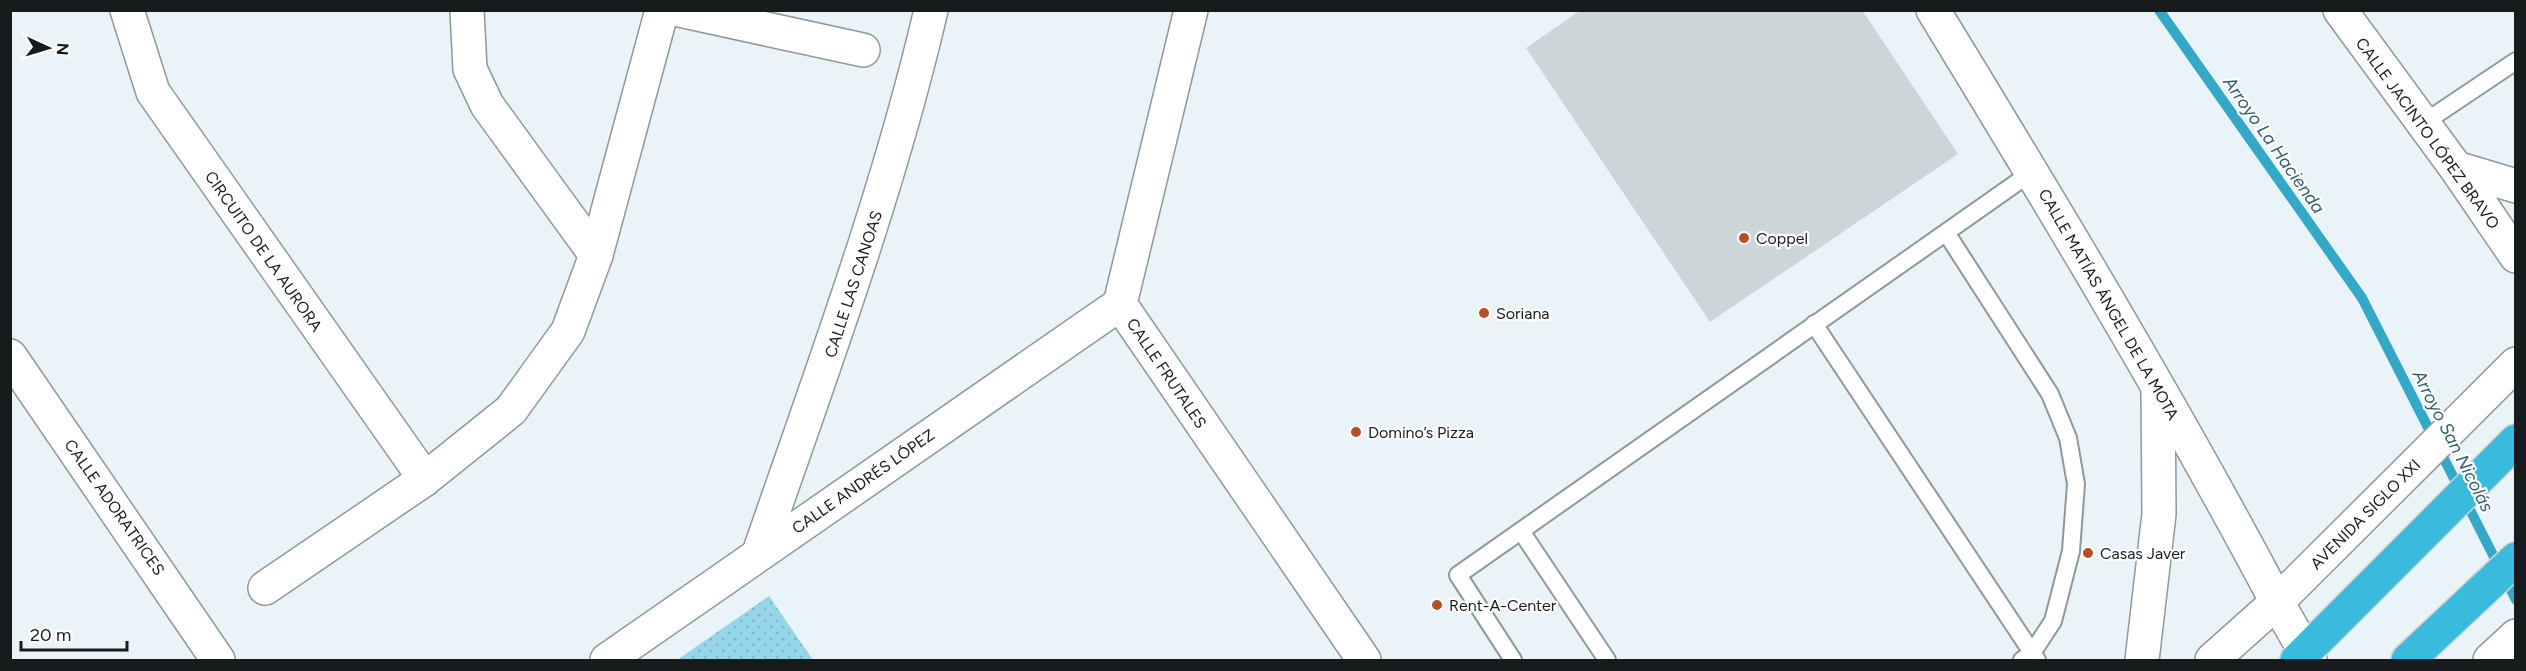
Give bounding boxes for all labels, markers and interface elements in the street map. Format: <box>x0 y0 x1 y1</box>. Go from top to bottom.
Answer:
north arrow <box>18 18 78 78</box>
street label: CALLE JACINTO LÓPEZ BRAVO <box>2352 34 2503 233</box>
text: N <box>53 42 72 56</box>
water label: Arroyo La Hacienda <box>2218 71 2330 218</box>
street label: CIRCUITO DE LA AURORA <box>201 167 326 335</box>
street label: CALLE MATÍAS ÁNGEL DE LA MOTA <box>2034 185 2183 423</box>
street label: CALLE LAS CANOAS <box>821 208 886 360</box>
place label: Coppel <box>1756 229 1808 248</box>
marker: Coppel <box>1737 231 1751 245</box>
place label: Soriana <box>1496 304 1549 323</box>
marker: Soriana <box>1477 306 1491 320</box>
street label: CALLE FRUTALES <box>1123 315 1210 432</box>
water label: Arroyo San Nicolás <box>2407 365 2499 516</box>
place label: Domino’s Pizza <box>1368 423 1474 442</box>
street label: CALLE ANDRÉS LÓPEZ <box>788 425 938 538</box>
marker: Domino’s Pizza <box>1349 425 1363 439</box>
street label: CALLE ADORATRICES <box>61 436 169 579</box>
street label: AVENIDA SIGLO XXI <box>2306 455 2424 573</box>
place label: Casas Javer <box>2100 544 2186 563</box>
marker: Casas Javer <box>2081 546 2095 560</box>
place label: Rent-A-Center <box>1449 596 1557 615</box>
marker: Rent-A-Center <box>1430 598 1444 612</box>
scale bar <box>21 614 128 652</box>
text: 20 m <box>30 624 71 646</box>

